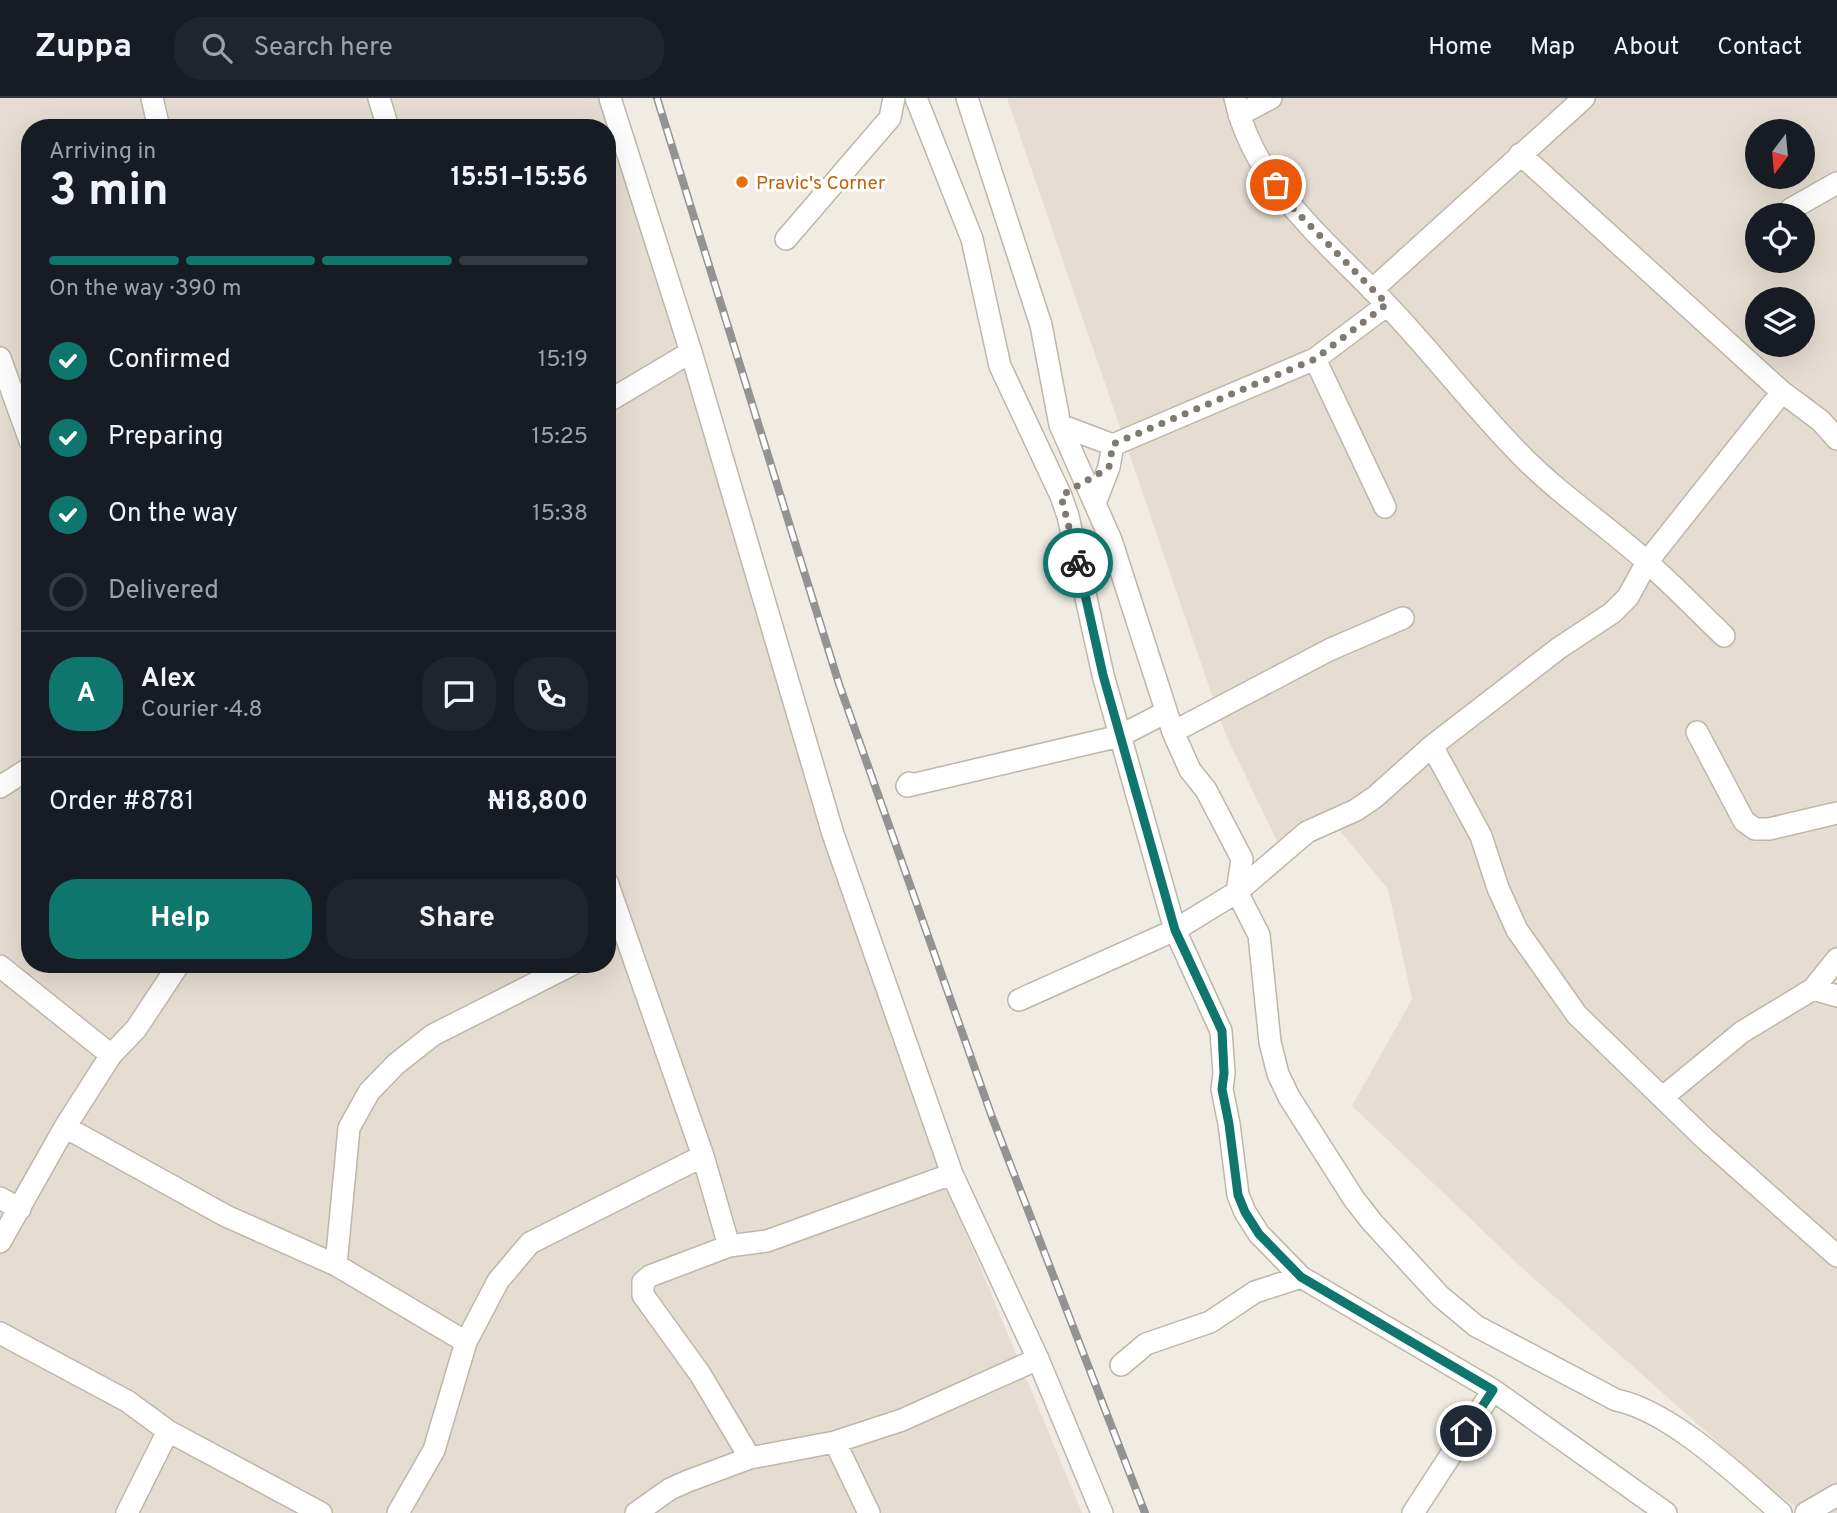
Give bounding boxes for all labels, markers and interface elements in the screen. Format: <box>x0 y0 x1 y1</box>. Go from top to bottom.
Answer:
search box <box>174 17 664 80</box>
text: Zuppa <box>35 27 132 69</box>
icon: search <box>198 29 236 67</box>
text: Search here <box>254 32 393 65</box>
text: Home <box>1428 33 1492 63</box>
text: Map <box>1530 33 1575 63</box>
text: About <box>1613 33 1679 63</box>
text: Contact <box>1717 33 1802 63</box>
north arrow <box>1745 119 1815 189</box>
map controls <box>1745 119 1815 357</box>
text: Arriving in <box>49 138 156 167</box>
pin <box>1246 155 1306 215</box>
text: 15:51–15:56 <box>450 162 588 195</box>
text: 3 min <box>49 163 169 222</box>
icon: bag <box>1257 166 1295 204</box>
place label: Pravic's Corner <box>756 172 886 196</box>
marker: Pravic's Corner <box>734 174 750 190</box>
button: locate <box>1745 203 1815 273</box>
text: On the way · 390 m <box>49 275 241 304</box>
button: layers <box>1745 287 1815 357</box>
icon: check <box>49 342 87 380</box>
text: Confirmed <box>108 344 231 377</box>
text: 15:19 <box>538 346 588 375</box>
icon: check <box>49 419 87 457</box>
text: Preparing <box>108 421 223 454</box>
text: 15:25 <box>532 423 588 452</box>
icon: check <box>49 496 87 534</box>
text: On the way <box>108 498 238 531</box>
text: 15:38 <box>532 500 588 529</box>
courier <box>1043 528 1113 598</box>
icon: bike <box>1059 544 1097 582</box>
text: Delivered <box>108 575 219 608</box>
button: chat <box>422 657 496 731</box>
button: phone <box>514 657 588 731</box>
text: Alex <box>141 663 196 696</box>
text: A <box>77 678 95 711</box>
text: Courier · 4.8 <box>141 696 262 725</box>
text: Order #8781 <box>49 786 194 819</box>
text: ₦18,800 <box>488 786 588 819</box>
button: Help <box>49 879 312 959</box>
button: Share <box>326 879 588 959</box>
pin <box>1436 1401 1496 1461</box>
icon: home <box>1447 1412 1485 1450</box>

